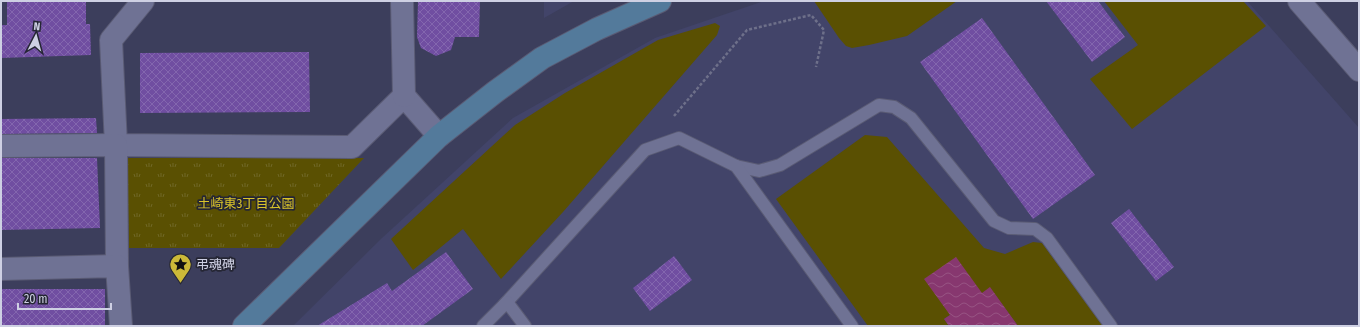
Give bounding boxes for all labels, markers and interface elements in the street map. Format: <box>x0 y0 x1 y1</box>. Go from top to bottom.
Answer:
north arrow <box>16 16 56 56</box>
text: N <box>33 20 41 33</box>
park label: 土崎東3丁目公園 <box>198 196 294 211</box>
place icon: 弔魂碑 <box>167 251 193 284</box>
place label: 弔魂碑 <box>196 257 235 272</box>
scale bar <box>18 285 111 311</box>
text: 20 m <box>24 292 48 306</box>

